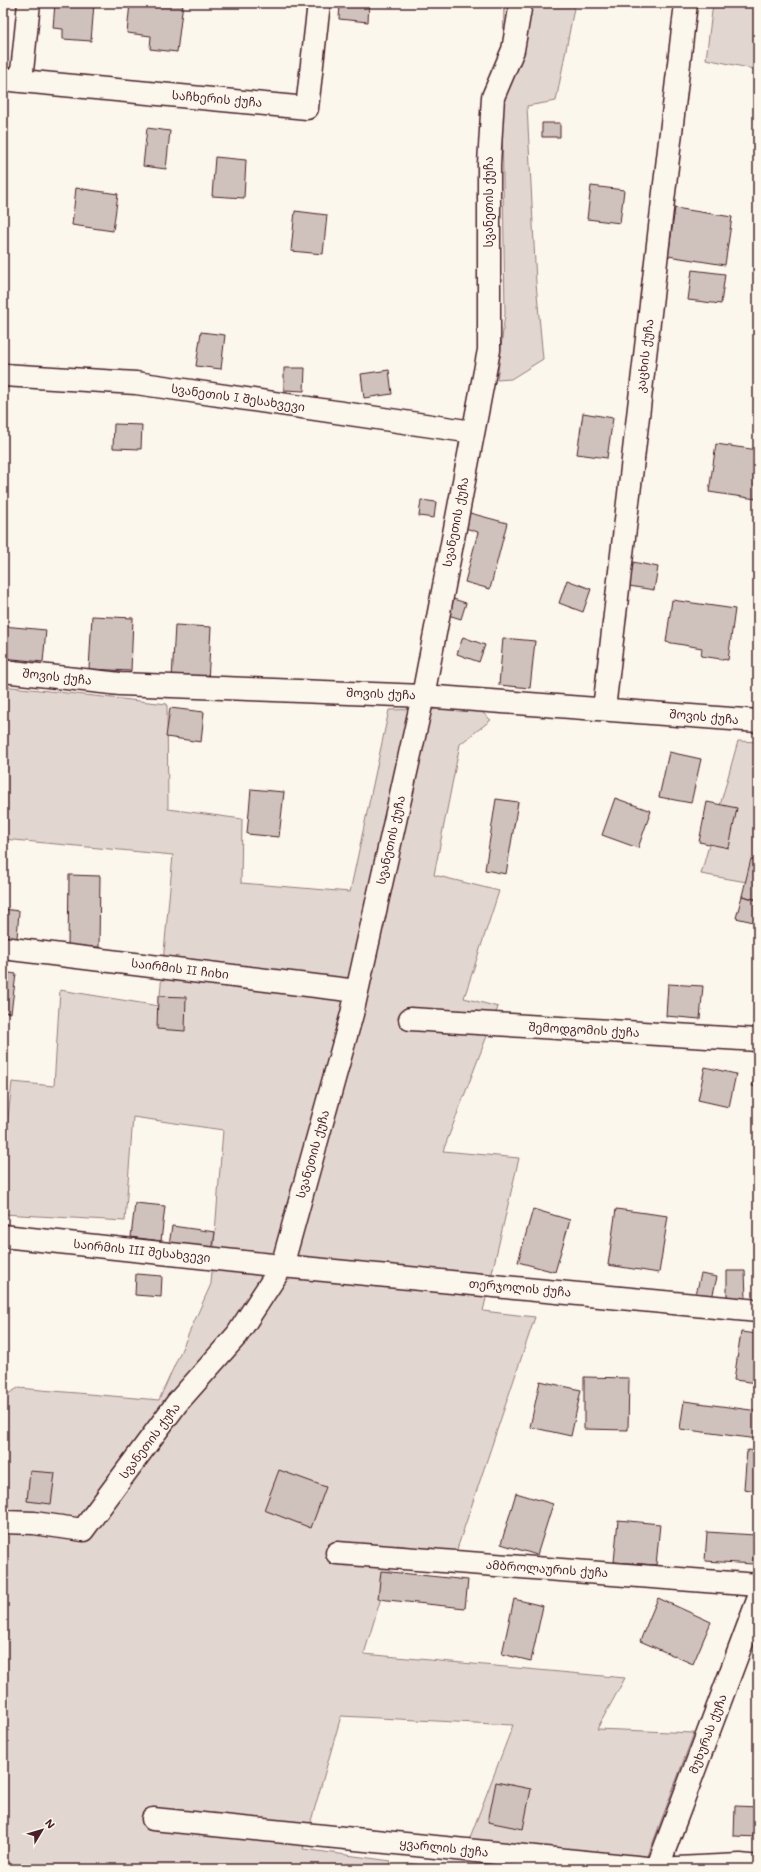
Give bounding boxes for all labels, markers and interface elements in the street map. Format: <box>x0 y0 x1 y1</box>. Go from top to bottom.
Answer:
street label: საჩხერის ქუჩა <box>171 86 263 110</box>
street label: სვანეთის ქუჩა <box>480 156 496 248</box>
street label: კაცხის ქუჩა <box>632 318 656 394</box>
street label: სვანეთის I შესახვევი <box>170 380 306 414</box>
street label: სვანეთის ქუჩა <box>438 476 472 568</box>
street label: შოვის ქუჩა <box>22 664 93 688</box>
street label: შოვის ქუჩა <box>346 684 416 702</box>
street label: შოვის ქუჩა <box>669 705 739 727</box>
street label: სვანეთის ქუჩა <box>372 794 408 886</box>
street label: საირმის II ჩიხი <box>130 954 230 982</box>
street label: შემოდგომის ქუჩა <box>528 1018 640 1041</box>
street label: სვანეთის ქუჩა <box>292 1108 332 1200</box>
street label: საირმის III შესახვევი <box>73 1235 212 1265</box>
street label: თერჯოლის ქუჩა <box>468 1275 572 1300</box>
street label: სვანეთის ქუჩა <box>115 1399 183 1482</box>
street label: ამბროლაურის ქუჩა <box>485 1556 609 1581</box>
street label: მუხურას ქუჩა <box>685 1692 730 1776</box>
north arrow <box>22 1810 62 1850</box>
text: N <box>42 1816 59 1831</box>
street label: ყვარლის ქუჩა <box>399 1834 489 1861</box>

